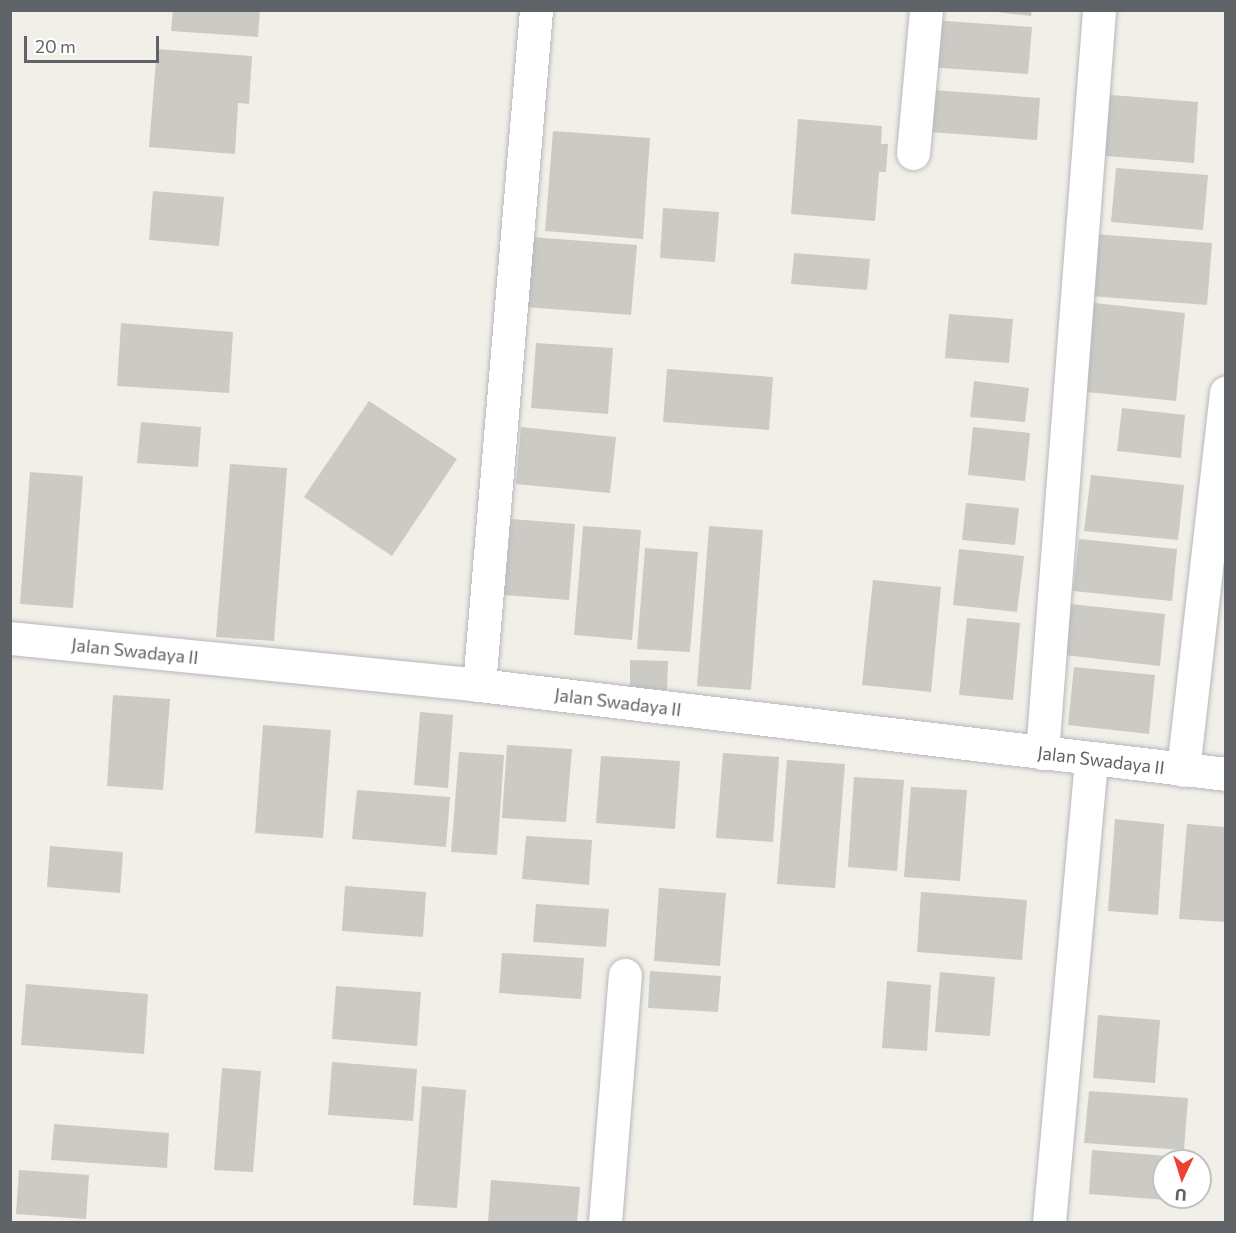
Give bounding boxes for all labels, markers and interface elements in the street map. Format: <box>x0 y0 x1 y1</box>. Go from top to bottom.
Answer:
scale bar <box>27 24 162 62</box>
text: 20 m <box>35 35 76 57</box>
street label: Jalan Swadaya II <box>70 634 200 668</box>
street label: Jalan Swadaya II <box>553 683 683 721</box>
street label: Jalan Swadaya II <box>1036 741 1166 779</box>
north arrow <box>1152 1149 1212 1209</box>
text: U <box>1174 1186 1187 1205</box>

